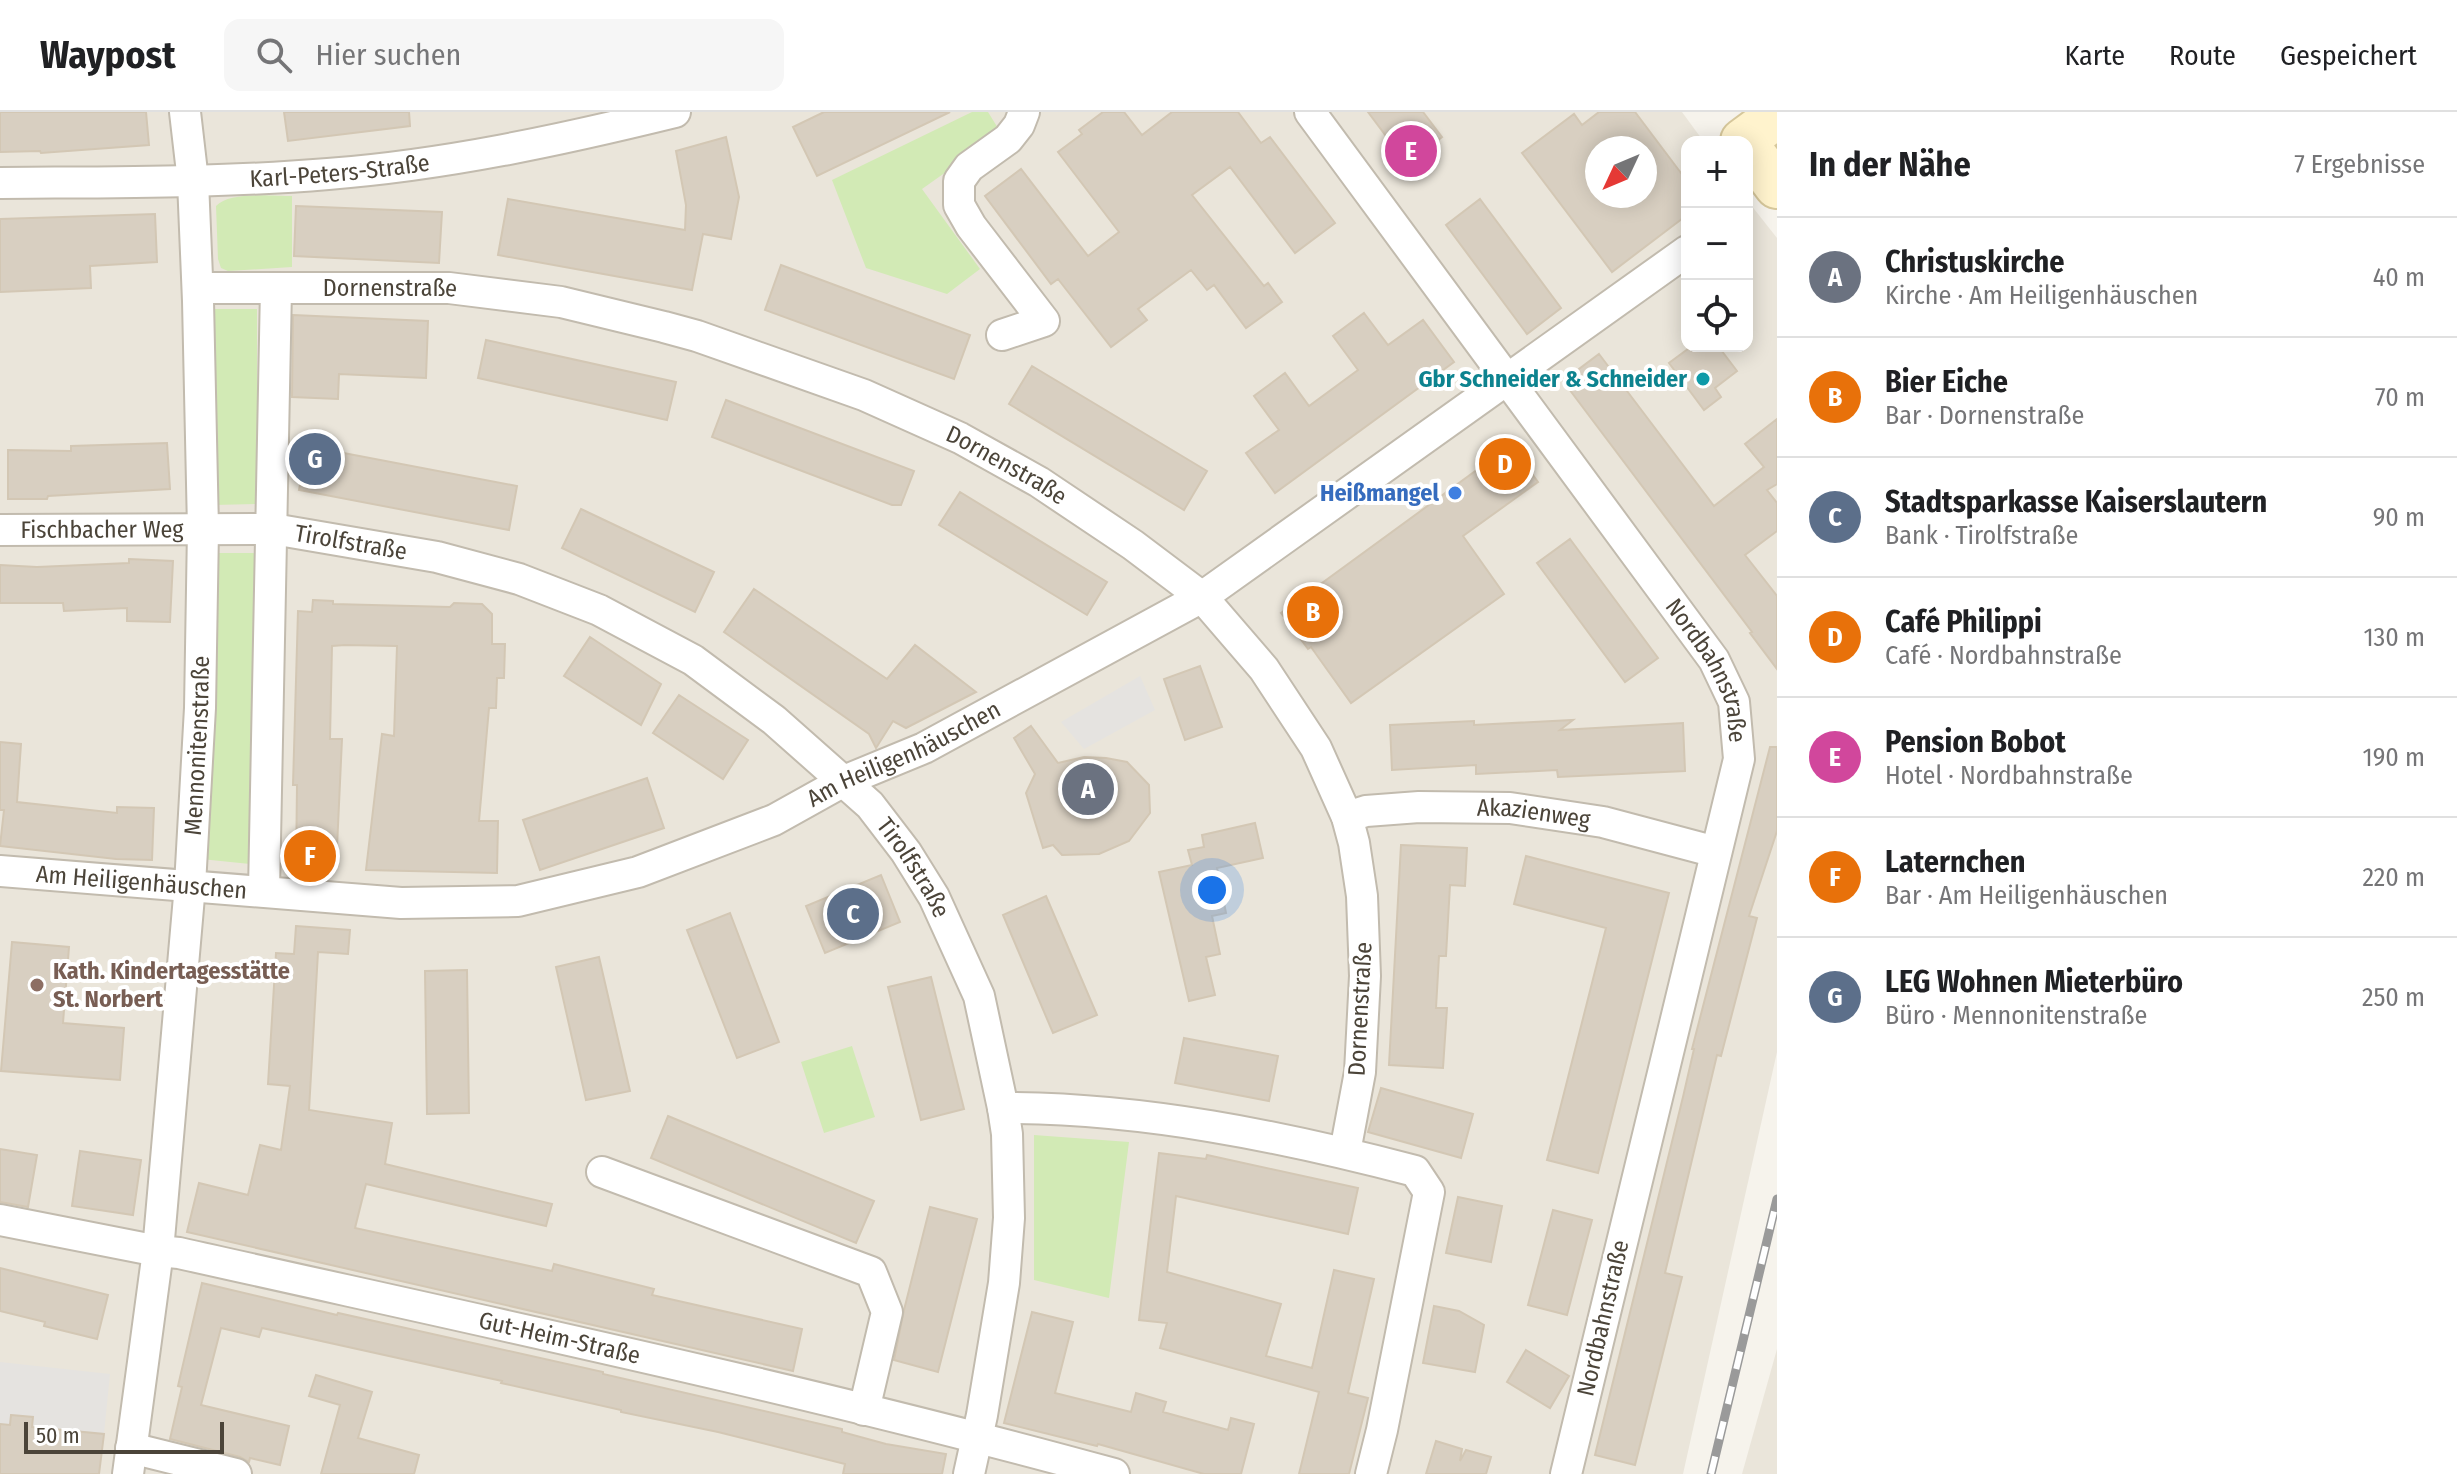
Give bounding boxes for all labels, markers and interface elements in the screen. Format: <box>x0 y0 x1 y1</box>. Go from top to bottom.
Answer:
search box <box>224 19 784 91</box>
text: Waypost <box>40 32 176 78</box>
icon: search <box>252 33 296 77</box>
text: Hier suchen <box>316 37 461 73</box>
text: Karte <box>2064 39 2125 72</box>
text: Route <box>2169 39 2236 72</box>
text: Gespeichert <box>2280 39 2417 72</box>
pin: E <box>1385 121 1437 181</box>
north arrow <box>1585 136 1657 208</box>
map controls <box>1681 136 1753 352</box>
button: + <box>1681 136 1753 208</box>
text: In der Nähe <box>1809 144 1971 185</box>
street label: Karl-Peters-Straße <box>249 149 431 193</box>
text: 7 Ergebnisse <box>2294 149 2425 180</box>
button: − <box>1681 208 1753 280</box>
text: Christuskirche <box>1885 244 2065 280</box>
text: A <box>1828 262 1842 293</box>
text: 40 m <box>2373 262 2425 293</box>
street label: Dornenstraße <box>323 274 459 303</box>
button: locate <box>1681 280 1753 352</box>
text: Kirche · Am Heiligenhäuschen <box>1885 280 2198 311</box>
text: Bier Eiche <box>1885 364 2008 400</box>
place label: Gbr Schneider & Schneider <box>1418 365 1687 393</box>
marker: Gbr Schneider & Schneider <box>1694 370 1712 388</box>
text: B <box>1828 382 1842 413</box>
text: 70 m <box>2375 382 2425 413</box>
text: Bar · Dornenstraße <box>1885 400 2084 431</box>
street label: Dornenstraße <box>942 420 1072 511</box>
pin: G <box>289 429 341 489</box>
pin: D <box>1479 434 1531 494</box>
place label: Heißmangel <box>1320 479 1439 507</box>
marker: Heißmangel <box>1446 484 1464 502</box>
text: Stadtsparkasse Kaiserslautern <box>1885 484 2267 520</box>
text: C <box>1828 502 1842 533</box>
text: 90 m <box>2373 502 2425 533</box>
street label: Fischbacher Weg <box>20 515 184 544</box>
street label: Tirolfstraße <box>293 519 409 566</box>
text: Bank · Tirolfstraße <box>1885 520 2078 551</box>
pin: B <box>1287 582 1339 642</box>
street label: Nordbahnstraße <box>1660 593 1751 744</box>
text: Café Philippi <box>1885 604 2042 640</box>
text: D <box>1827 622 1843 653</box>
text: 130 m <box>2363 622 2425 653</box>
text: Café · Nordbahnstraße <box>1885 640 2122 671</box>
street label: Mennonitenstraße <box>179 656 215 836</box>
street label: Am Heiligenhäuschen <box>802 695 1005 813</box>
text: Pension Bobot <box>1885 724 2066 760</box>
text: E <box>1829 742 1841 773</box>
text: 190 m <box>2363 742 2425 773</box>
pin: A <box>1062 759 1114 819</box>
text: Hotel · Nordbahnstraße <box>1885 760 2133 791</box>
street label: Akazienweg <box>1477 794 1593 834</box>
street label: Tirolfstraße <box>871 812 955 922</box>
pin: F <box>284 826 336 886</box>
text: Laternchen <box>1885 844 2025 880</box>
street label: Am Heiligenhäuschen <box>35 860 248 905</box>
text: F <box>1829 862 1841 893</box>
text: 220 m <box>2362 862 2425 893</box>
your location <box>1192 870 1232 910</box>
text: Bar · Am Heiligenhäuschen <box>1885 880 2168 911</box>
pin: C <box>827 884 879 944</box>
street label: Dornenstraße <box>1343 941 1377 1077</box>
place label: Kath. Kindertagesstätte St. Norbert <box>53 957 290 1013</box>
text: LEG Wohnen Mieterbüro <box>1885 964 2183 1000</box>
marker: Kath. Kindertagesstätte St. Norbert <box>28 976 46 994</box>
text: G <box>1827 982 1843 1013</box>
text: 250 m <box>2362 982 2425 1013</box>
text: Büro · Mennonitenstraße <box>1885 1000 2147 1031</box>
street label: Nordbahnstraße <box>1571 1237 1635 1399</box>
street label: Gut-Heim-Straße <box>476 1306 643 1370</box>
scale bar <box>24 1418 224 1454</box>
text: 50 m <box>36 1422 80 1449</box>

